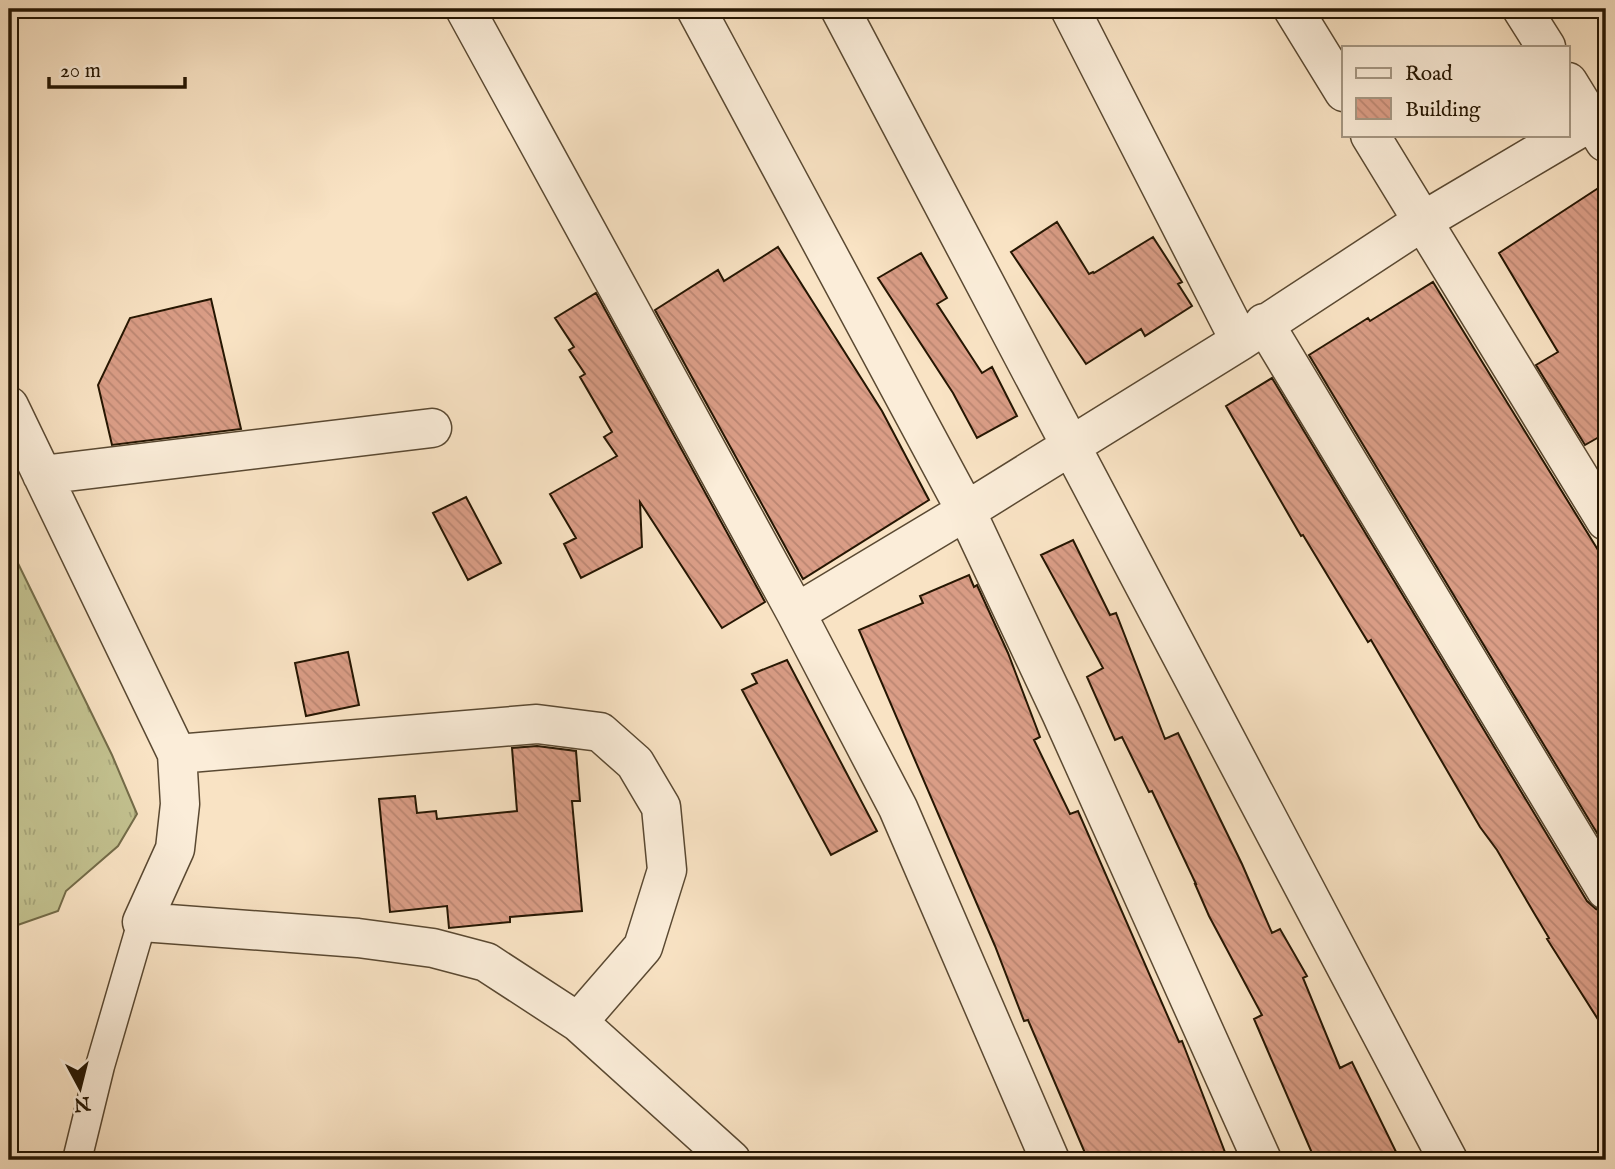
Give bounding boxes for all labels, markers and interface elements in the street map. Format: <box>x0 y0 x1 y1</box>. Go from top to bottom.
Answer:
scale bar <box>49 46 186 90</box>
legend <box>1342 46 1570 136</box>
text: 20 m <box>60 58 101 85</box>
text: Road <box>1405 61 1453 88</box>
text: Building <box>1405 97 1481 124</box>
north arrow <box>46 1054 116 1124</box>
text: N <box>72 1090 92 1116</box>

